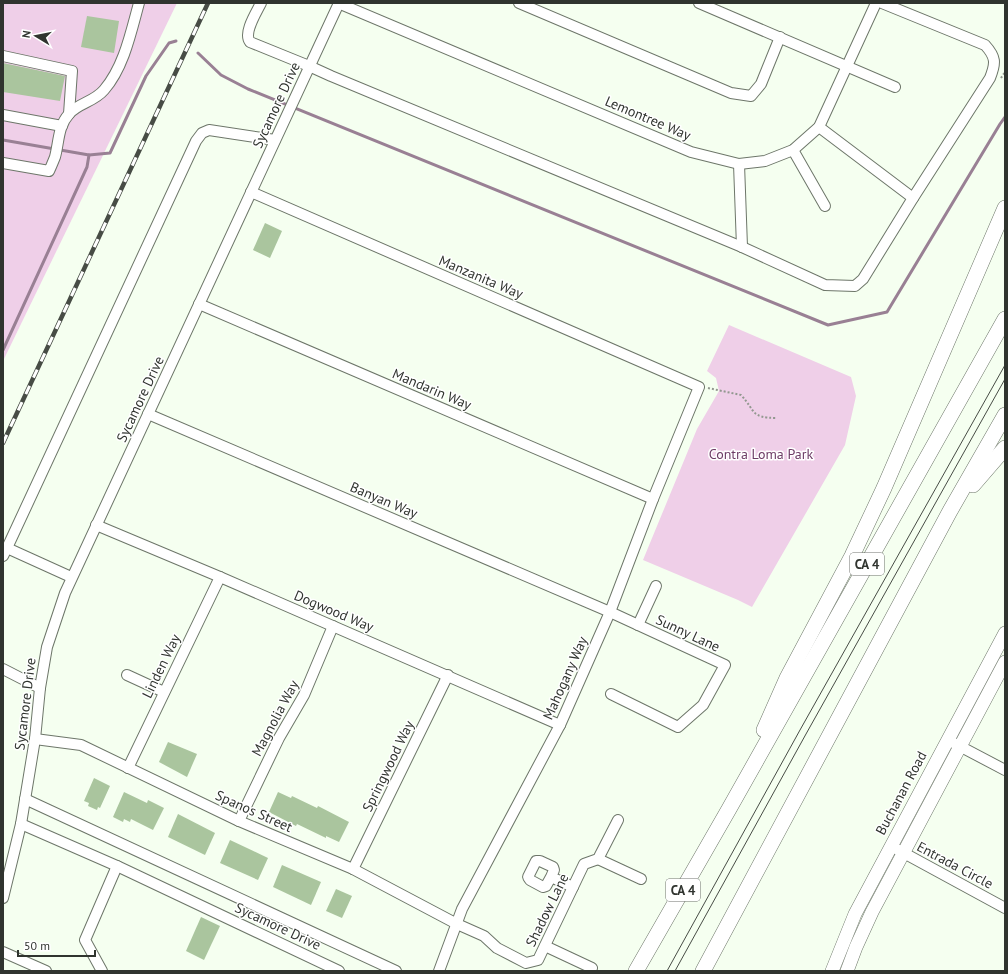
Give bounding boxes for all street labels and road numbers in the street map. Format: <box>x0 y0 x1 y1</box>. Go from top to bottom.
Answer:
street label: Sycamore Drive <box>248 59 304 151</box>
street label: Lemontree Way <box>602 92 694 144</box>
street label: Manzanita Way <box>436 251 526 303</box>
street label: Sycamore Drive <box>112 353 168 445</box>
street label: Mandarin Way <box>390 364 475 414</box>
street label: Banyan Way <box>347 478 421 523</box>
road number: CA 4 <box>850 553 884 575</box>
street label: Dogwood Way <box>291 586 377 636</box>
street label: Sunny Lane <box>653 610 723 656</box>
street label: Linden Way <box>138 631 184 701</box>
street label: Mahogany Way <box>539 633 592 722</box>
street label: Sycamore Drive <box>10 657 40 751</box>
street label: Magnolia Way <box>247 677 303 759</box>
street label: Springwood Way <box>358 717 418 815</box>
street label: Buchanan Road <box>871 748 931 838</box>
street label: Spanos Street <box>213 786 296 836</box>
street label: Entrada Circle <box>914 837 996 893</box>
street label: Shadow Lane <box>522 870 572 950</box>
road number: CA 4 <box>666 879 700 901</box>
street label: Sycamore Drive <box>232 898 324 954</box>

